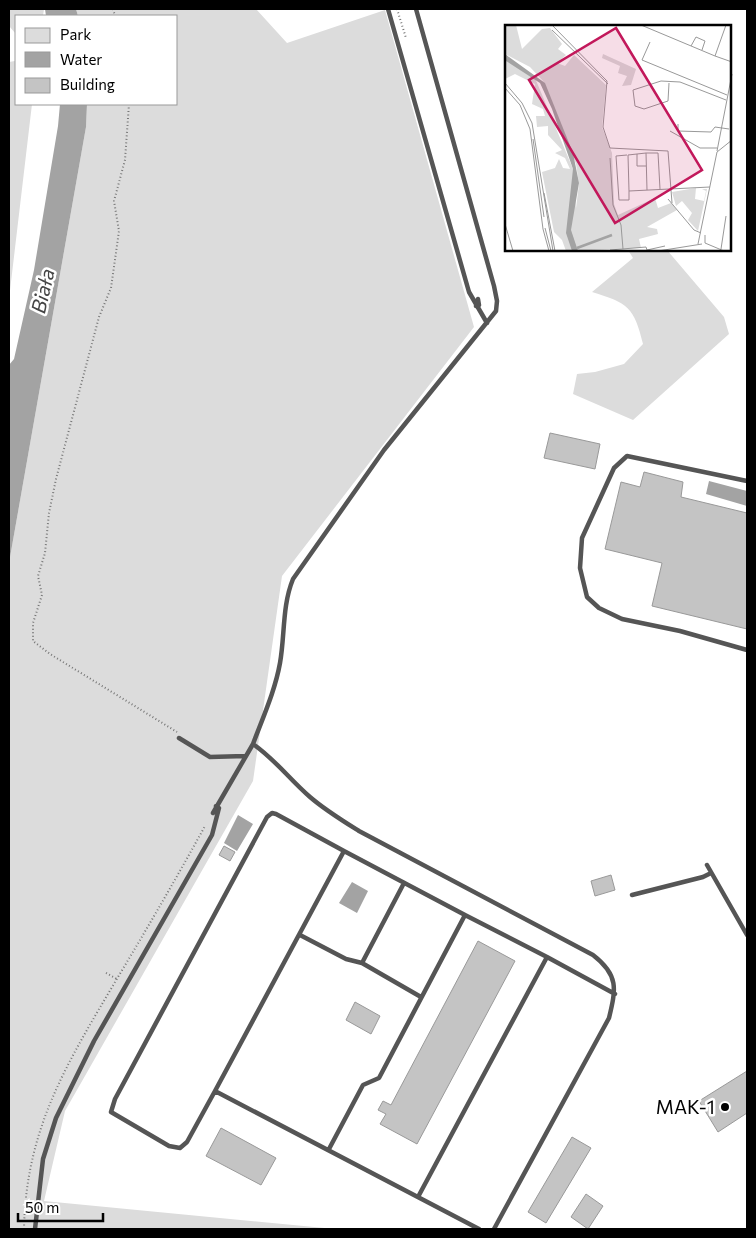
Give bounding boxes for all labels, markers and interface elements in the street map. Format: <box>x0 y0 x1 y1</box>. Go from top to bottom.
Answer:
legend <box>15 15 178 105</box>
text: Park <box>60 25 91 43</box>
inset map <box>505 25 731 251</box>
text: Water <box>60 50 102 68</box>
text: Building <box>60 75 115 93</box>
water label: Biała <box>25 266 59 315</box>
place label: MAK-1 <box>656 1095 715 1118</box>
marker: MAK-1 <box>719 1101 731 1113</box>
scale bar <box>18 1190 102 1222</box>
text: 50 m <box>25 1198 59 1216</box>

